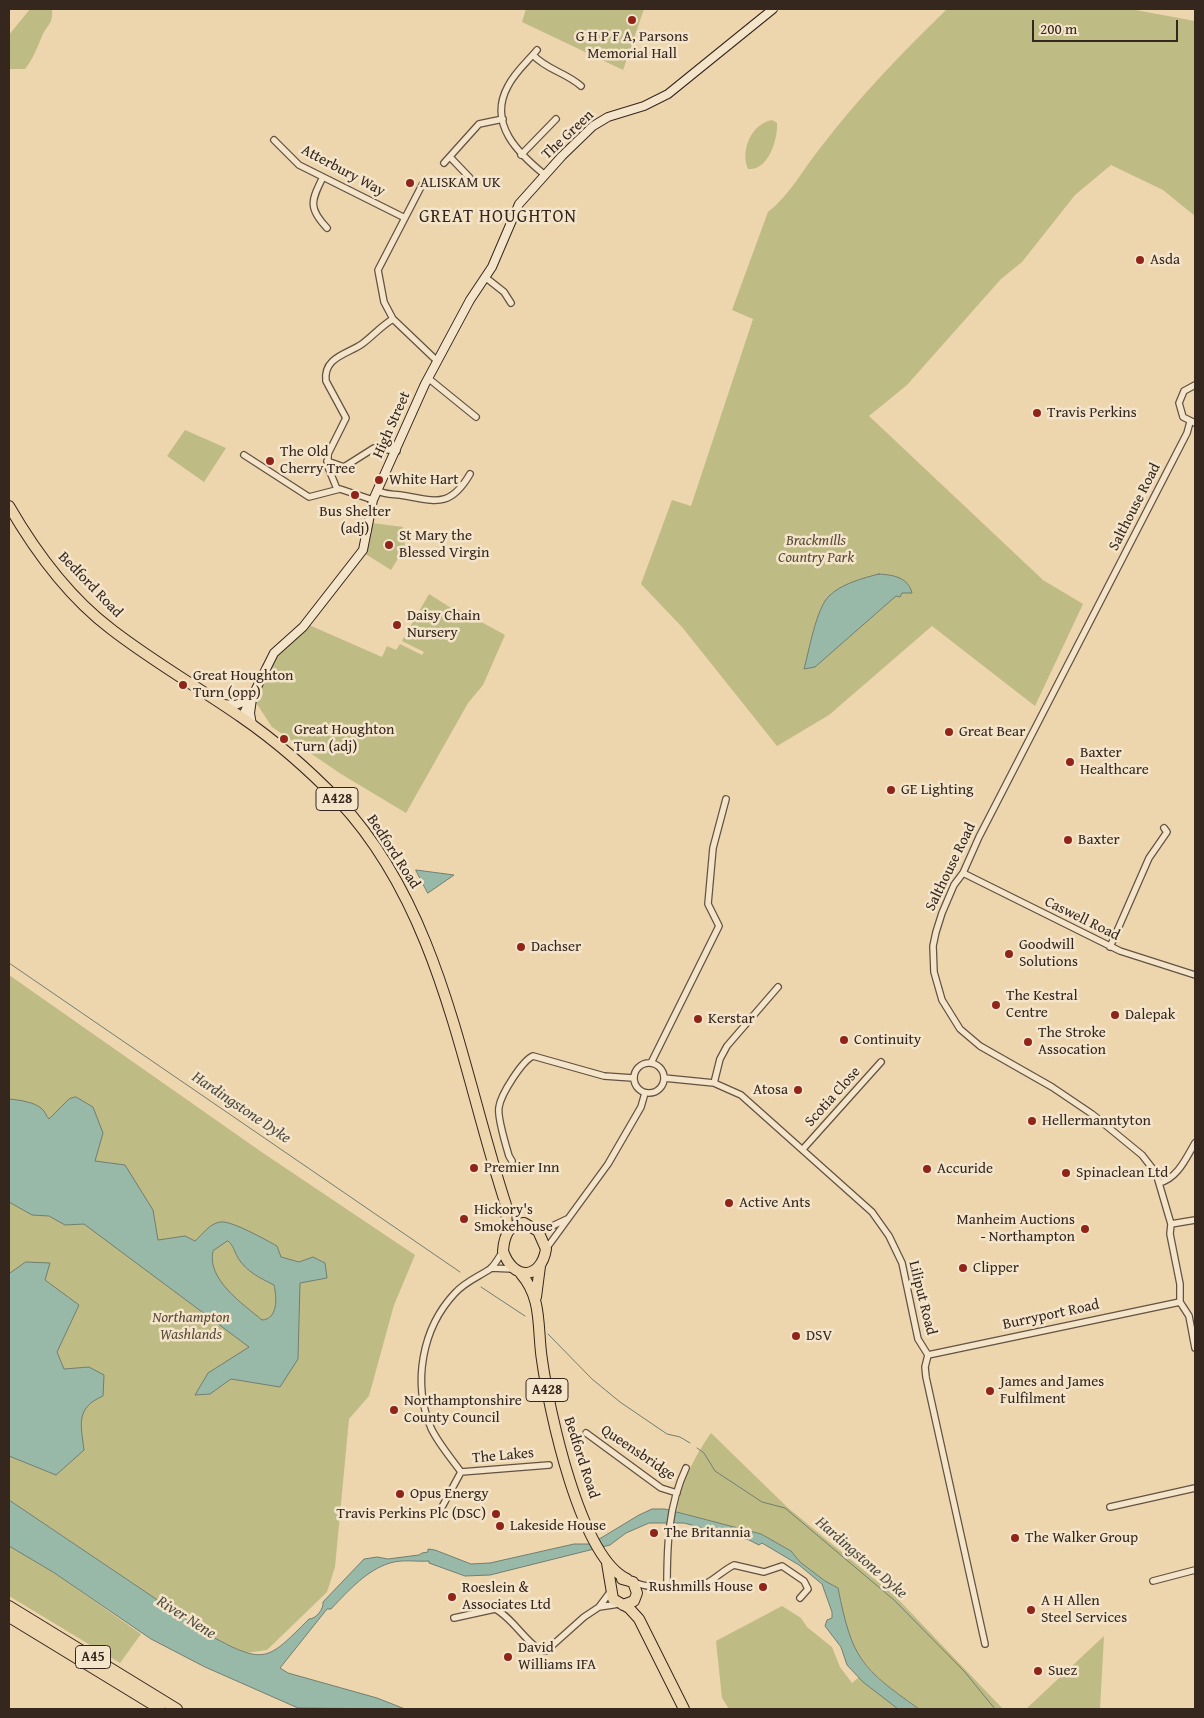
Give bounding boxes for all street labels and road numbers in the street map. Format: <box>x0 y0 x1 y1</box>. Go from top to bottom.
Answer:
street label: The Green <box>538 106 598 164</box>
street label: Atterbury Way <box>298 141 388 201</box>
street label: High Street <box>369 389 415 461</box>
street label: Salthouse Road <box>1105 460 1165 554</box>
street label: Bedford Road <box>54 548 126 622</box>
road number: A428 <box>316 788 358 811</box>
street label: Bedford Road <box>362 812 424 892</box>
street label: Salthouse Road <box>922 820 980 914</box>
street label: Caswell Road <box>1041 893 1123 945</box>
street label: Scotia Close <box>801 1063 865 1131</box>
street label: Liliput Road <box>904 1259 940 1337</box>
street label: Burryport Road <box>1001 1296 1101 1334</box>
road number: A428 <box>526 1378 568 1402</box>
street label: Bedford Road <box>559 1415 603 1501</box>
street label: Queensbridge <box>597 1421 679 1485</box>
street label: The Lakes <box>471 1444 535 1468</box>
road number: A45 <box>76 1645 110 1668</box>

